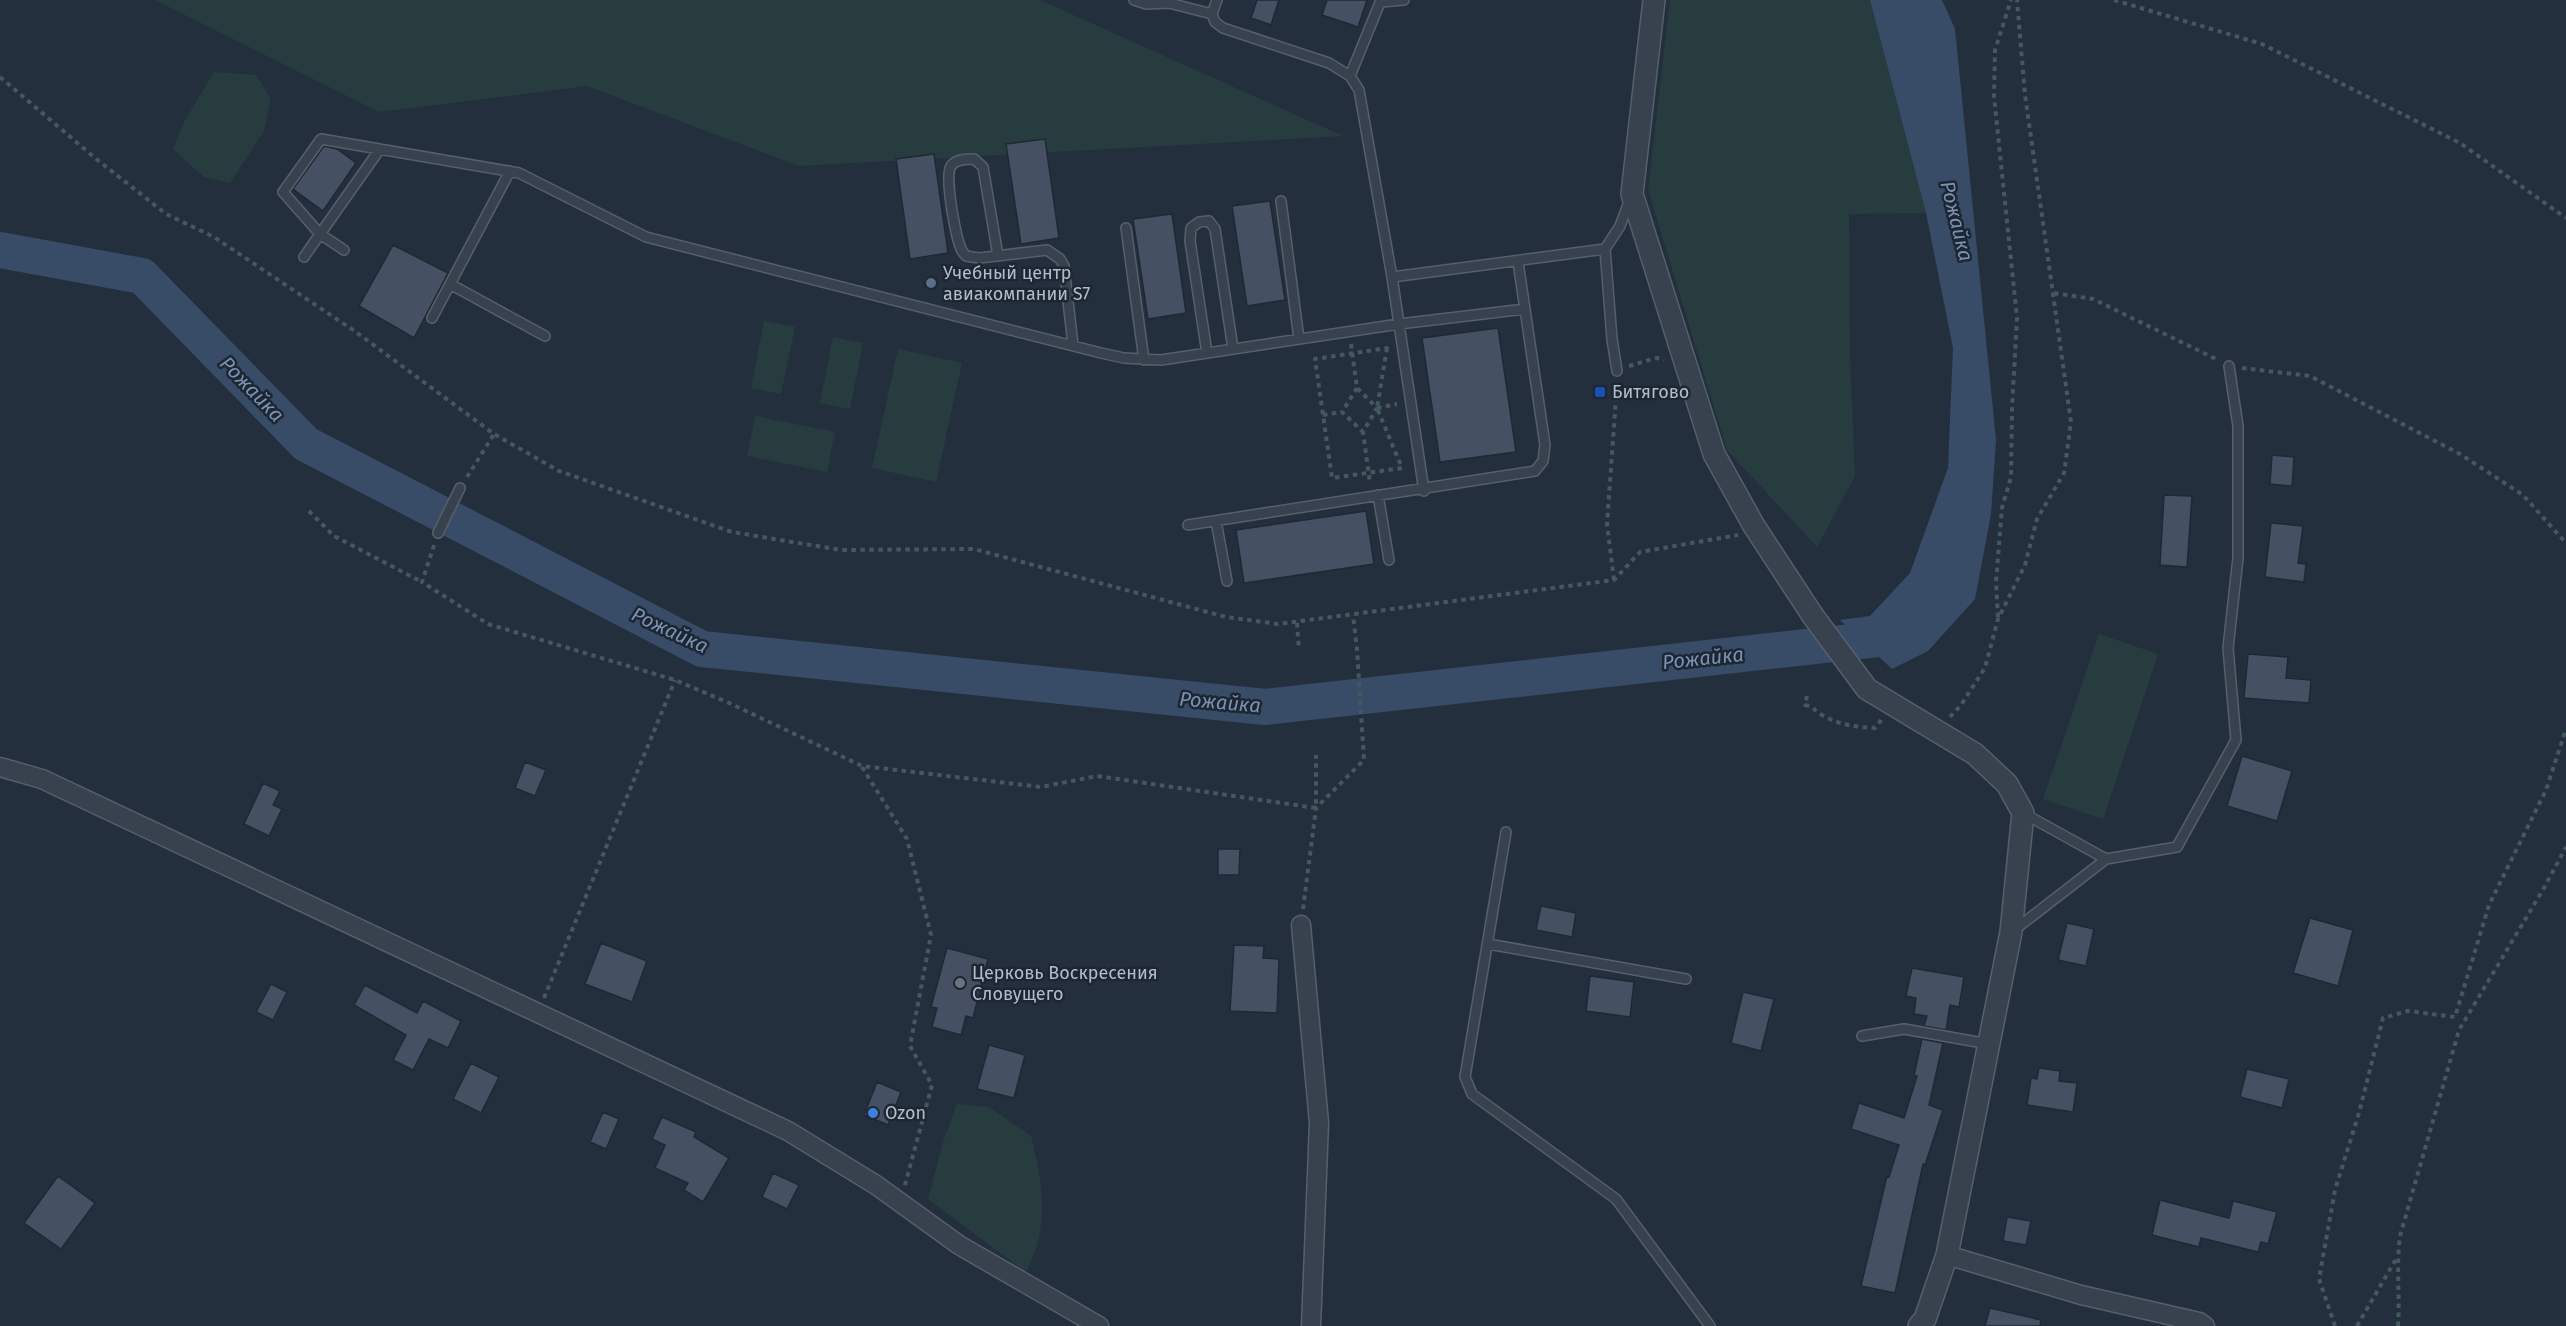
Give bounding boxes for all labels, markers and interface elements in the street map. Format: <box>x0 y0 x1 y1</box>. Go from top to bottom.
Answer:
water label: Рожайка <box>1935 178 1979 264</box>
place label: Учебный центр авиакомпании S7 <box>943 262 1090 305</box>
marker: Учебный центр авиакомпании S7 <box>924 276 938 290</box>
water label: Рожайка <box>215 351 289 427</box>
place label: Битягово <box>1612 381 1689 403</box>
marker: Битягово <box>1593 385 1607 399</box>
water label: Рожайка <box>628 602 712 658</box>
water label: Рожайка <box>1661 642 1745 674</box>
water label: Рожайка <box>1178 686 1262 718</box>
place label: Церковь Воскресения Словущего <box>972 962 1158 1005</box>
marker: Церковь Воскресения Словущего <box>953 976 967 990</box>
place label: Ozon <box>885 1102 926 1124</box>
marker: Ozon <box>866 1106 880 1120</box>

